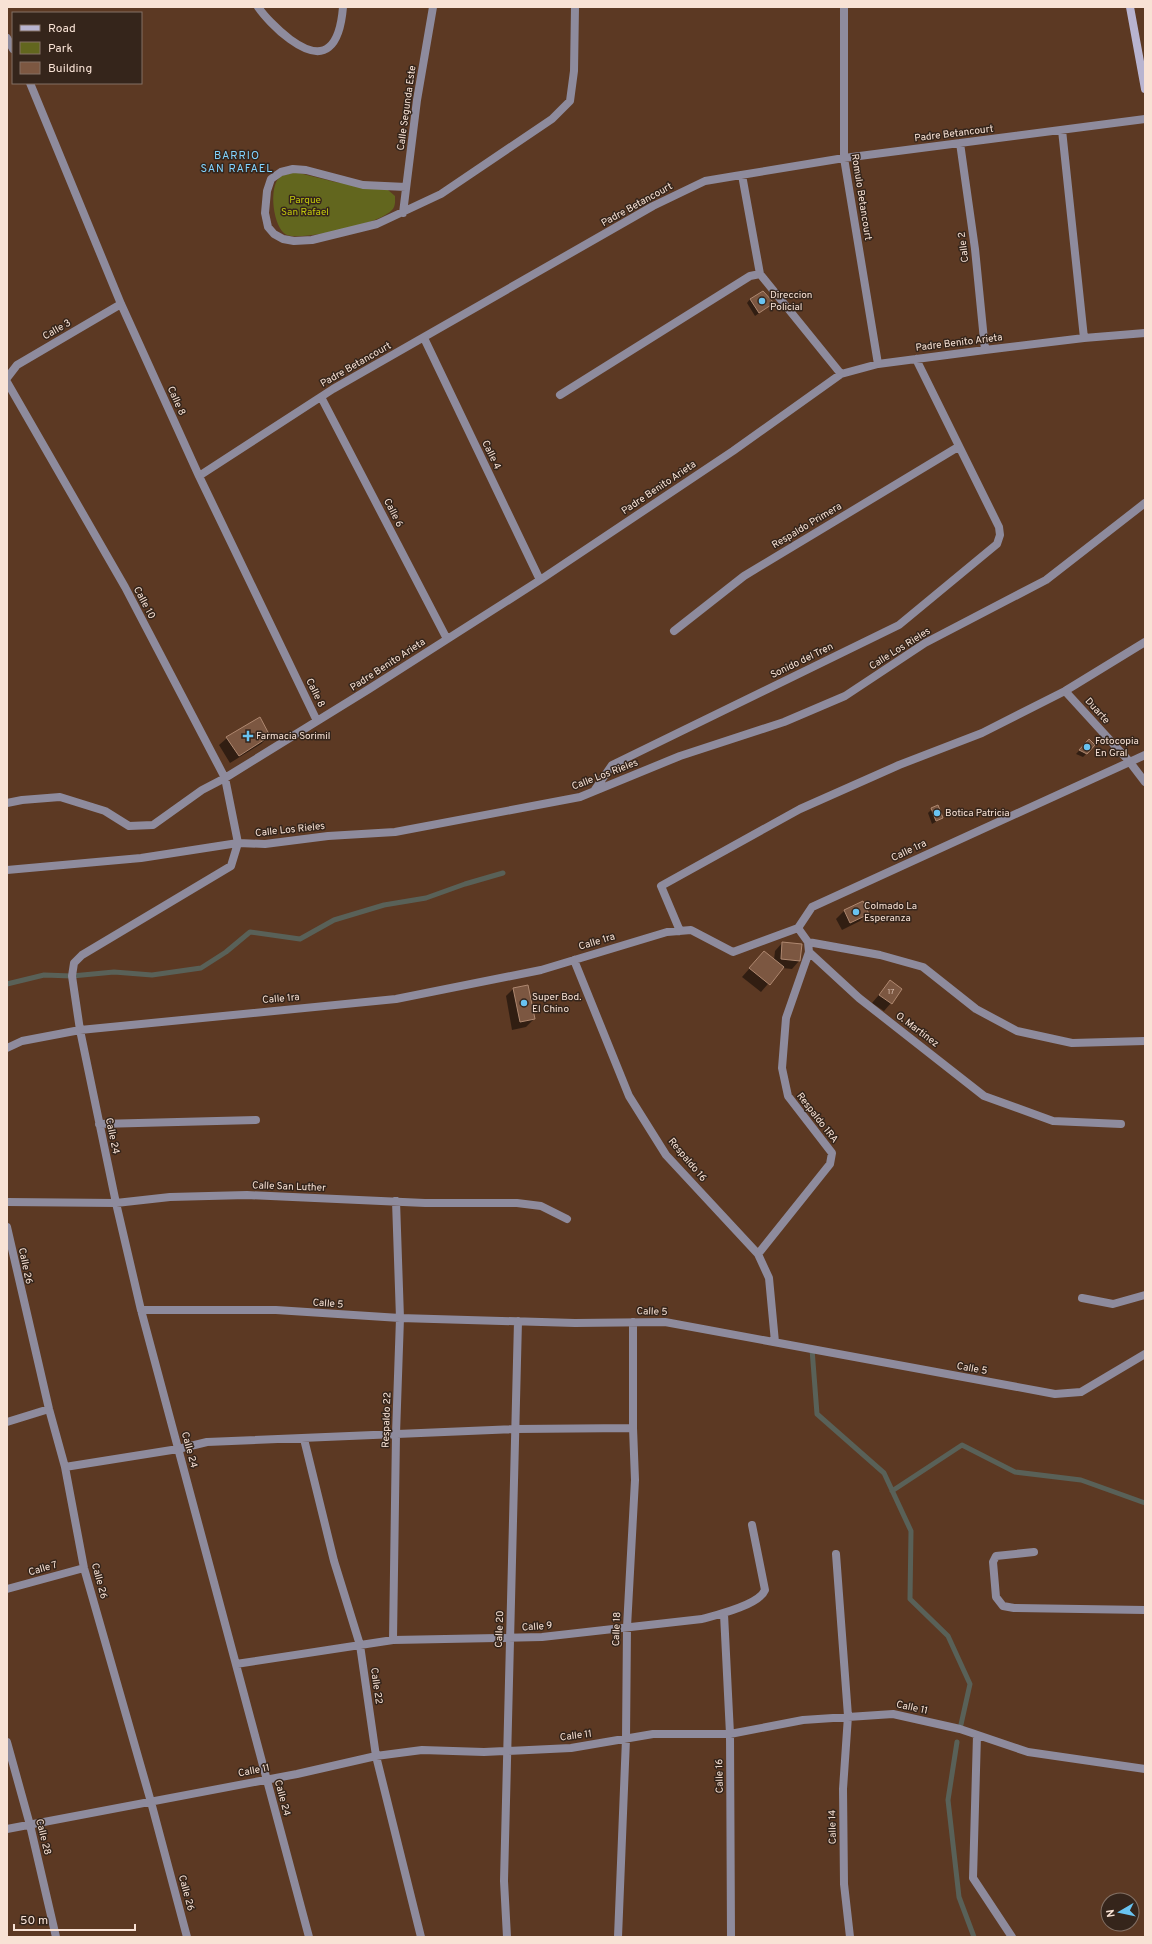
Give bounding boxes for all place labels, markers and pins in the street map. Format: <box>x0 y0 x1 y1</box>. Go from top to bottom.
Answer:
place label: Direccion Policial <box>770 289 812 314</box>
marker: Direccion Policial <box>757 296 767 306</box>
place label: Farmacia Sorimil <box>256 730 330 743</box>
marker: Farmacia Sorimil <box>243 731 253 741</box>
place label: Fotocopia En Gral <box>1095 735 1139 760</box>
marker: Fotocopia En Gral <box>1082 742 1092 752</box>
place label: Botica Patricia <box>945 807 1010 820</box>
marker: Botica Patricia <box>932 808 942 818</box>
place label: Colmado La Esperanza <box>864 900 917 925</box>
marker: Colmado La Esperanza <box>851 907 861 917</box>
place label: Super Bod. El Chino <box>532 991 581 1016</box>
marker: Super Bod. El Chino <box>519 998 529 1008</box>

